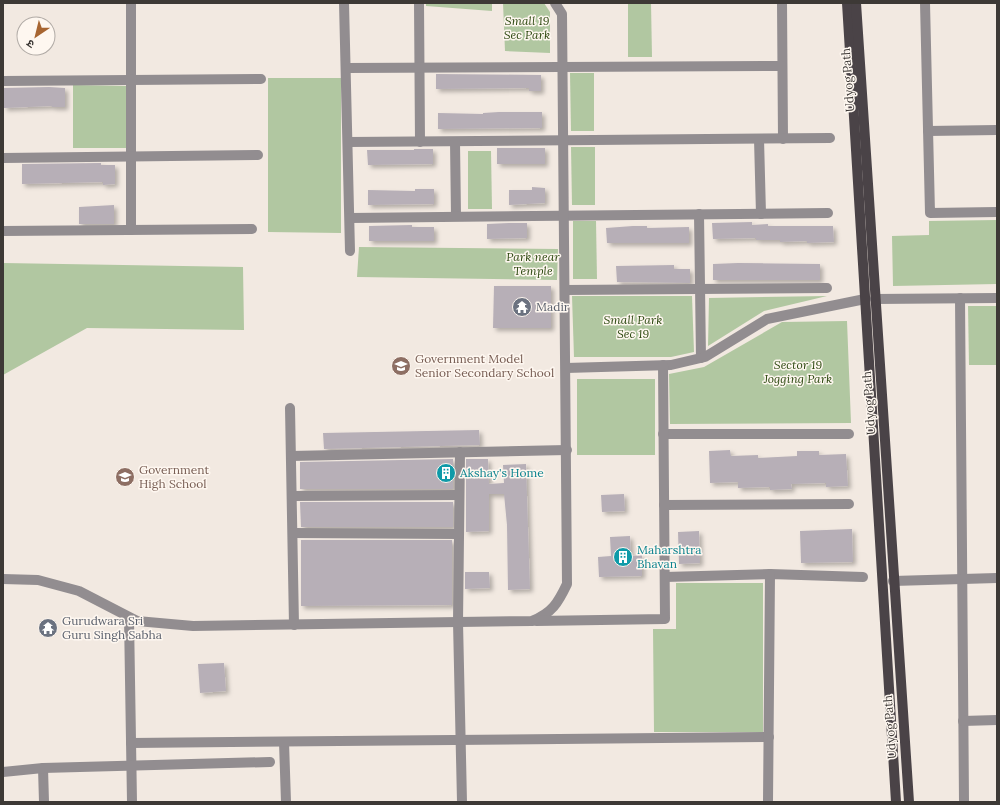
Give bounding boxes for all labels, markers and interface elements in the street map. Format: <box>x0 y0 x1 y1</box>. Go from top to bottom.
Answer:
park label: Small 19 Sec Park <box>504 13 550 42</box>
north arrow <box>16 16 56 56</box>
text: उ <box>23 36 37 52</box>
street label: Udyog Path <box>838 48 857 113</box>
park label: Park near Temple <box>506 249 560 278</box>
temple icon: Madir <box>511 296 533 318</box>
place label: Madir <box>536 299 570 314</box>
park label: Small Park Sec 19 <box>604 312 663 341</box>
place label: Government Model Senior Secondary School <box>415 351 554 380</box>
school or university icon: Government Model Senior Secondary School <box>390 355 412 377</box>
park label: Sector 19 Jogging Park <box>763 357 832 386</box>
street label: Udyog Path <box>859 371 878 436</box>
place label: Government High School <box>139 462 209 491</box>
building icon: Akshay's Home <box>435 462 457 484</box>
place label: Akshay's Home <box>459 465 544 480</box>
school or university icon: Government High School <box>114 466 136 488</box>
place label: Maharshtra Bhavan <box>637 542 701 571</box>
building icon: Maharshtra Bhavan <box>612 546 634 568</box>
place label: Gurudwara Sri Guru Singh Sabha <box>62 613 162 642</box>
temple icon: Gurudwara Sri Guru Singh Sabha <box>37 617 59 639</box>
street label: Udyog Path <box>880 695 899 760</box>

